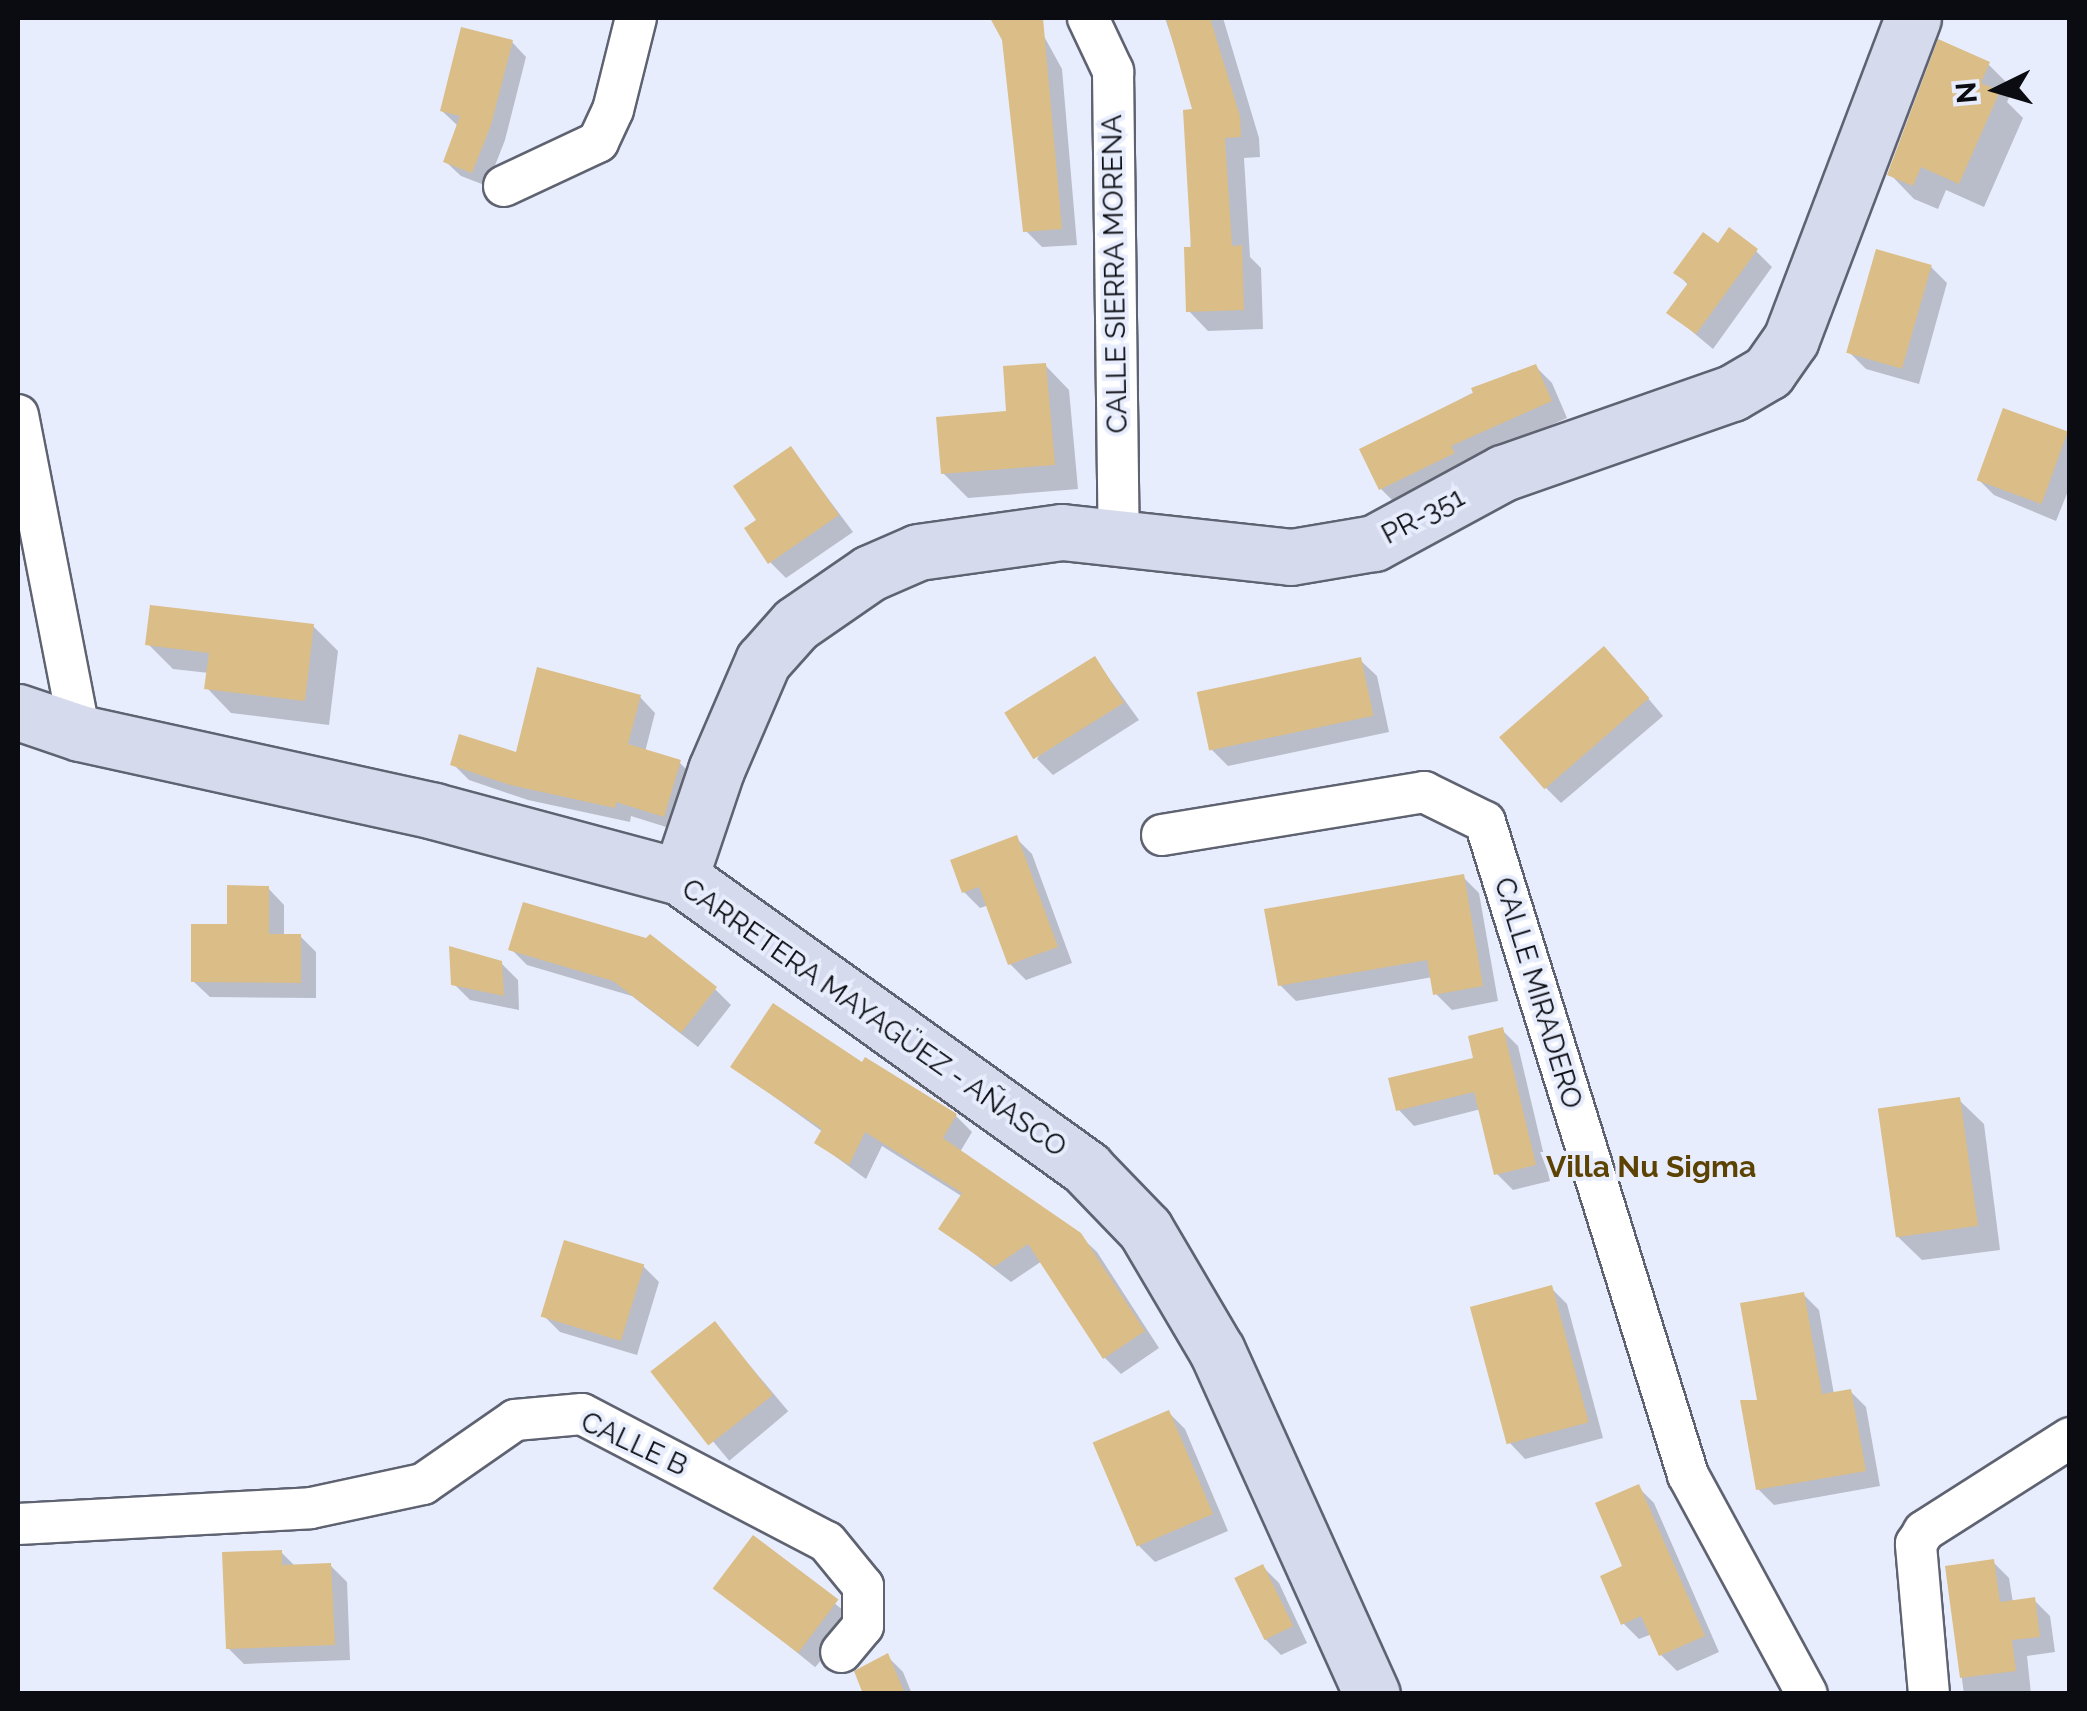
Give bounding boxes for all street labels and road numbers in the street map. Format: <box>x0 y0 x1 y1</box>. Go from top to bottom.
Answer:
street label: CALLE SIERRA MORENA <box>1095 114 1135 434</box>
street label: PR-351 <box>1376 480 1470 552</box>
street label: CARRETERA MAYAGÜEZ - AÑASCO <box>675 871 1073 1165</box>
street label: CALLE MIRADERO <box>1487 873 1589 1113</box>
street label: CALLE B <box>576 1405 692 1483</box>

